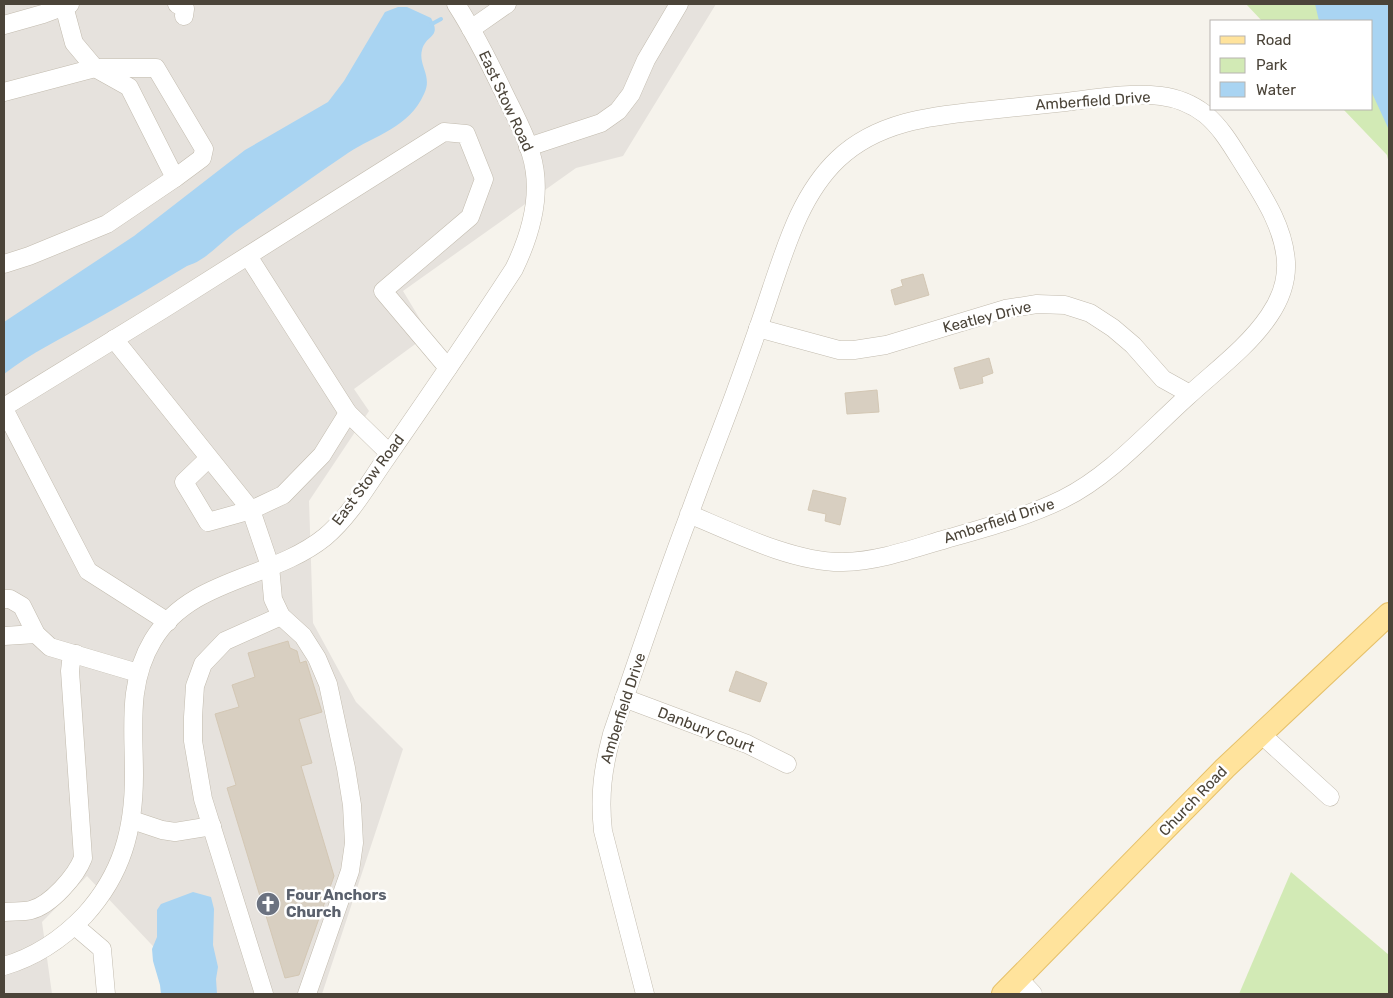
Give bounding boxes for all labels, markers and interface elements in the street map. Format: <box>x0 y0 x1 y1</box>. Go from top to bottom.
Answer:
legend <box>1210 20 1373 110</box>
text: Road <box>1256 31 1292 49</box>
street label: East Stow Road <box>475 48 537 154</box>
text: Park <box>1256 56 1287 74</box>
text: Water <box>1256 81 1296 99</box>
street label: Amberfield Drive <box>1035 88 1151 114</box>
street label: Keatley Drive <box>941 297 1033 337</box>
street label: East Stow Road <box>328 431 408 529</box>
street label: Amberfield Drive <box>941 495 1057 547</box>
street label: Amberfield Drive <box>597 650 649 766</box>
street label: Danbury Court <box>655 703 757 757</box>
street label: Church Road <box>1155 762 1231 840</box>
place label: Four Anchors Church <box>286 886 387 921</box>
church icon: Four Anchors Church <box>255 891 281 917</box>

